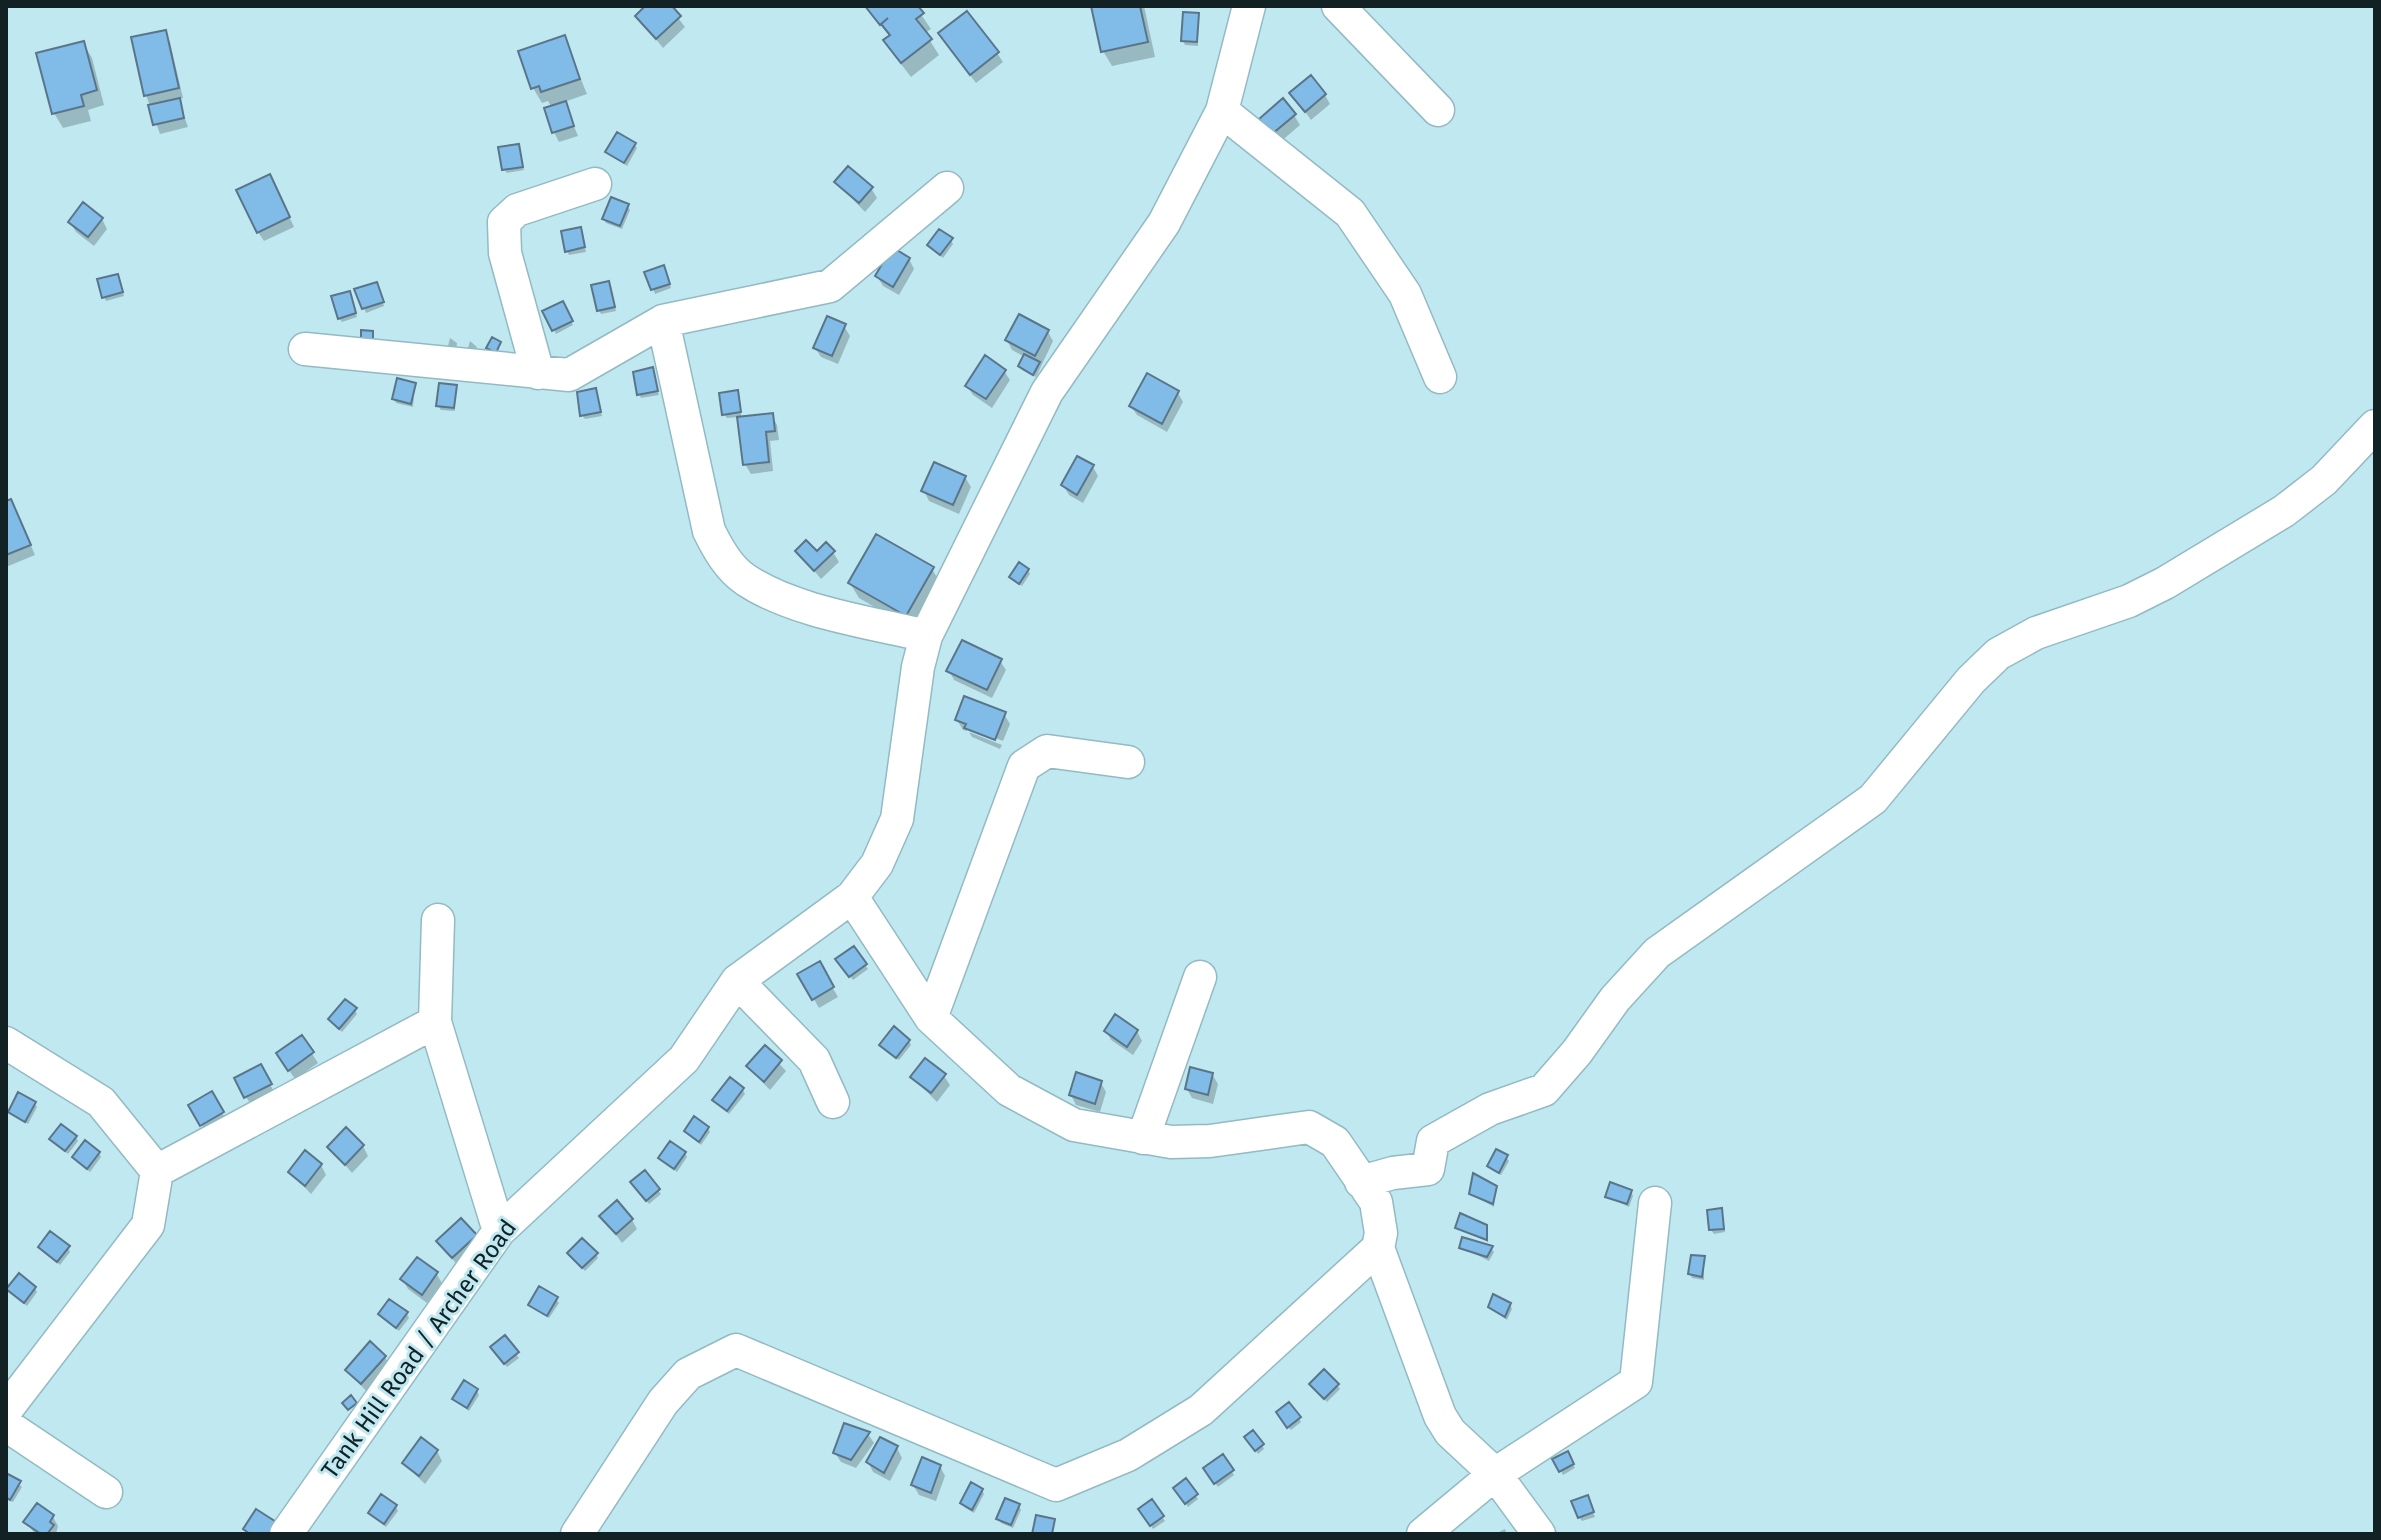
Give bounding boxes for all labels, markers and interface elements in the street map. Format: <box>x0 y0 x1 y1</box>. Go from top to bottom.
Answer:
street label: Tank Hill Road / Archer Road <box>316 1214 522 1484</box>

